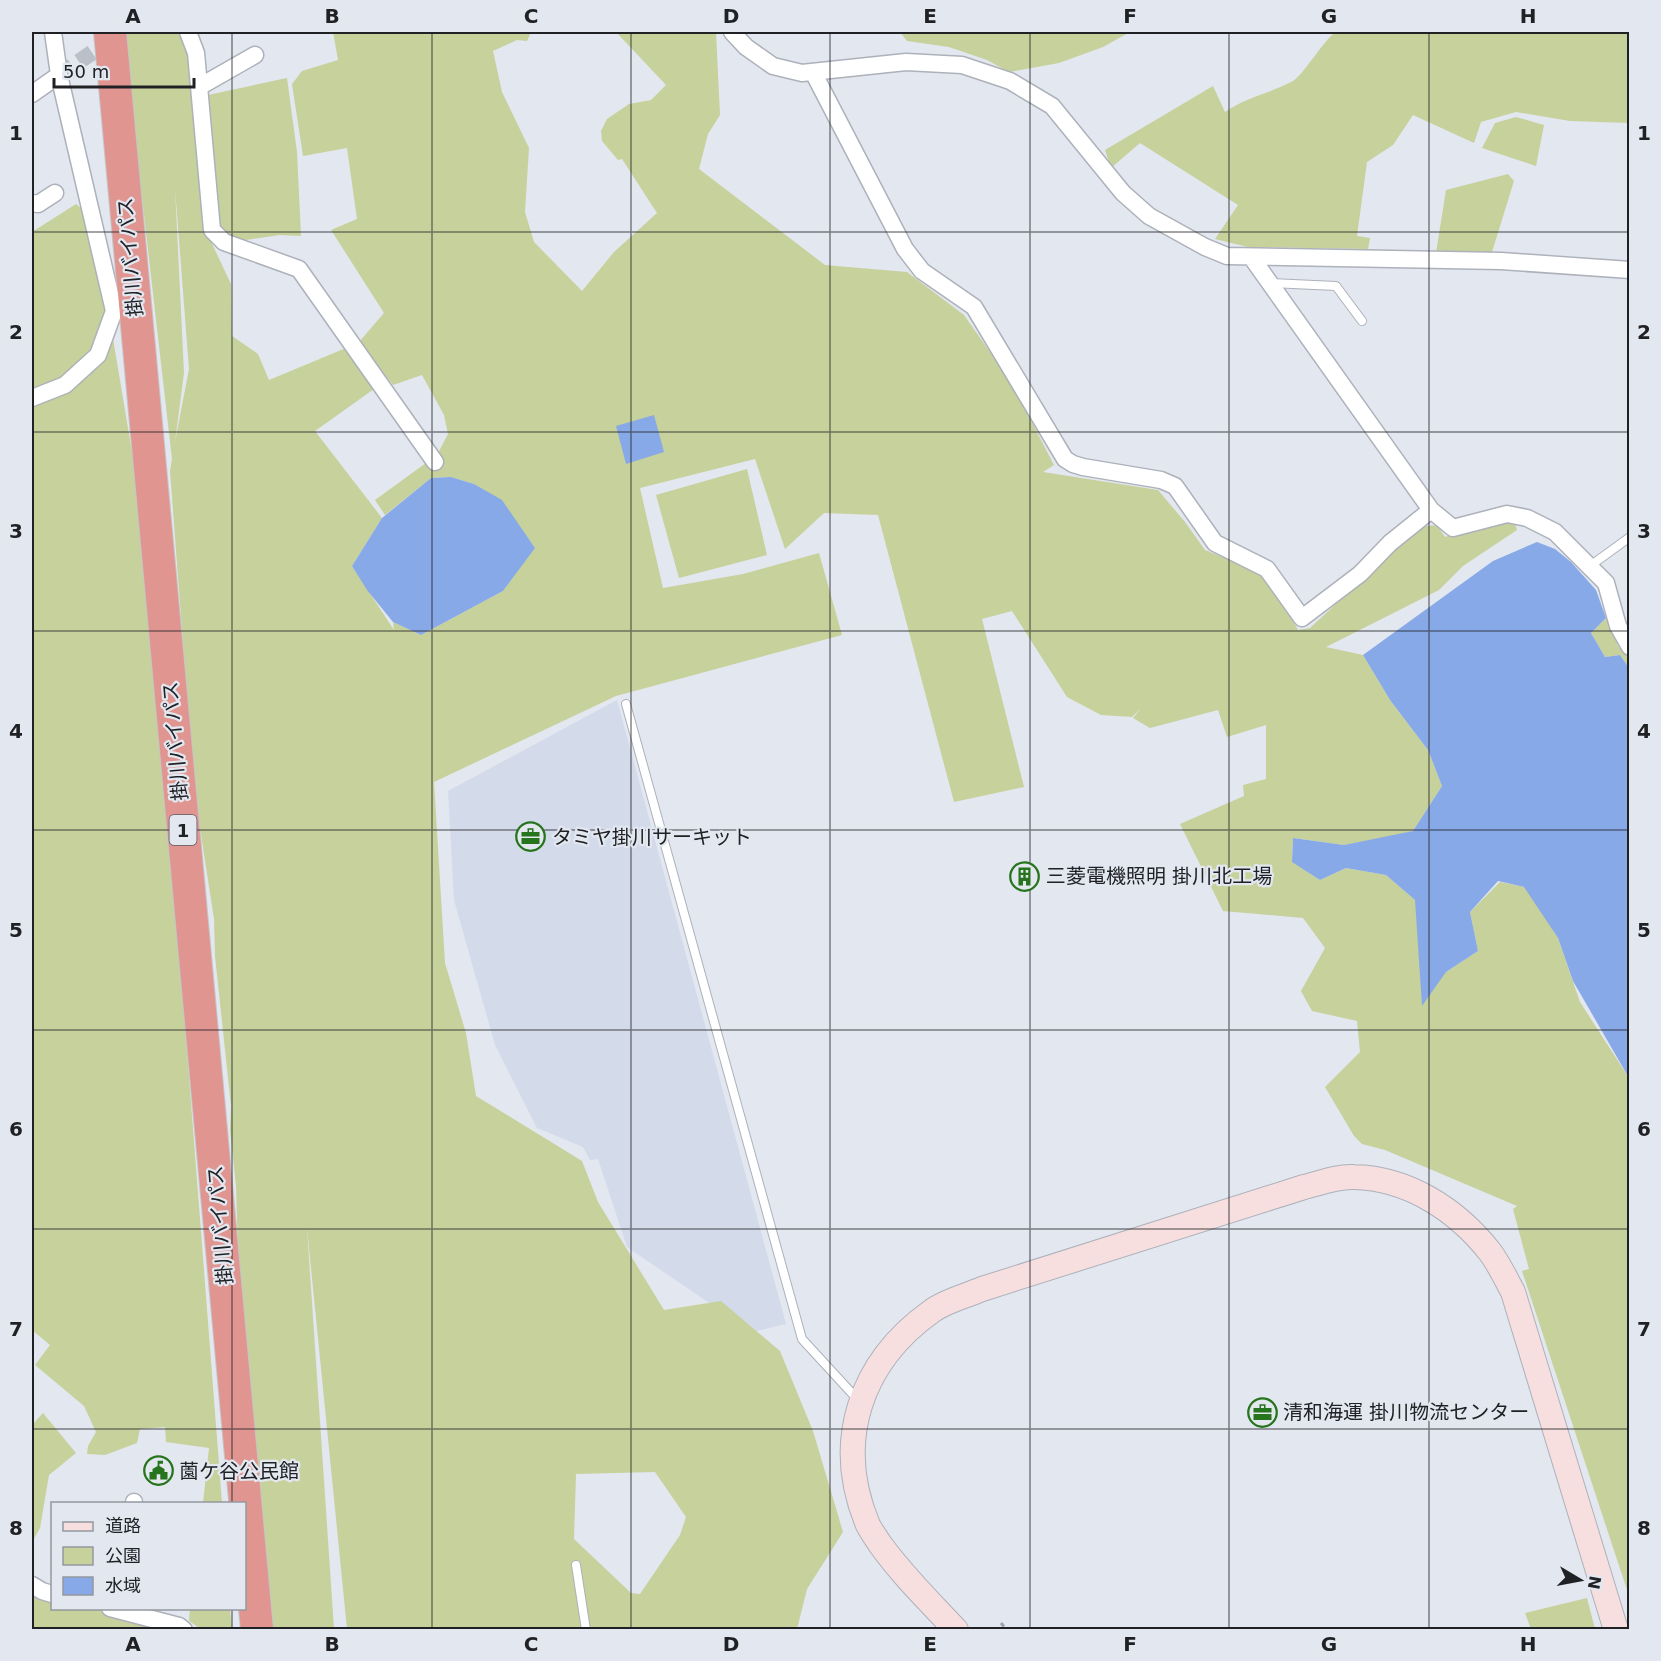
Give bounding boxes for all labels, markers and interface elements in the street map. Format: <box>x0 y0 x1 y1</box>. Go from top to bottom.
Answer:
text: A <box>125 4 141 28</box>
text: B <box>324 4 340 28</box>
text: C <box>524 4 538 28</box>
text: D <box>723 4 739 28</box>
text: E <box>923 4 937 28</box>
text: F <box>1123 4 1137 28</box>
text: G <box>1321 4 1337 28</box>
text: H <box>1520 4 1536 28</box>
scale bar <box>54 51 194 89</box>
text: 50 m <box>63 61 109 82</box>
text: 1 <box>9 121 23 145</box>
text: 1 <box>1637 121 1651 145</box>
street label: 掛川バイパス <box>113 196 147 318</box>
text: 2 <box>9 320 23 344</box>
text: 2 <box>1637 320 1651 344</box>
text: 3 <box>9 519 23 543</box>
text: 3 <box>1637 519 1651 543</box>
street label: 掛川バイパス <box>158 680 192 802</box>
text: 4 <box>9 719 23 743</box>
text: 4 <box>1637 719 1651 743</box>
road number: 1 <box>170 815 196 845</box>
office icon: タミヤ掛川サーキット <box>515 821 547 853</box>
place label: タミヤ掛川サーキット <box>552 825 752 849</box>
building icon: 三菱電機照明 掛川北工場 <box>1009 860 1041 892</box>
place label: 三菱電機照明 掛川北工場 <box>1046 864 1272 888</box>
text: 5 <box>9 918 23 942</box>
text: 5 <box>1637 918 1651 942</box>
text: 6 <box>9 1117 23 1141</box>
text: 6 <box>1637 1117 1651 1141</box>
street label: 掛川バイパス <box>203 1164 237 1286</box>
text: 7 <box>9 1317 23 1341</box>
text: 7 <box>1637 1317 1651 1341</box>
office icon: 清和海運 掛川物流センター <box>1246 1396 1278 1428</box>
place label: 清和海運 掛川物流センター <box>1283 1400 1529 1424</box>
public building icon: 薗ケ谷公民館 <box>142 1455 174 1487</box>
place label: 薗ケ谷公民館 <box>179 1459 299 1483</box>
legend <box>51 1502 246 1610</box>
text: 道路 <box>105 1515 141 1536</box>
text: 8 <box>9 1516 23 1540</box>
text: 8 <box>1637 1516 1651 1540</box>
text: 公園 <box>105 1545 141 1566</box>
north arrow <box>1550 1550 1610 1610</box>
text: N <box>1584 1574 1605 1591</box>
text: 水域 <box>105 1575 141 1596</box>
text: A <box>125 1632 141 1656</box>
text: B <box>324 1632 340 1656</box>
text: C <box>524 1632 538 1656</box>
text: D <box>723 1632 739 1656</box>
text: E <box>923 1632 937 1656</box>
text: F <box>1123 1632 1137 1656</box>
text: G <box>1321 1632 1337 1656</box>
text: H <box>1520 1632 1536 1656</box>

